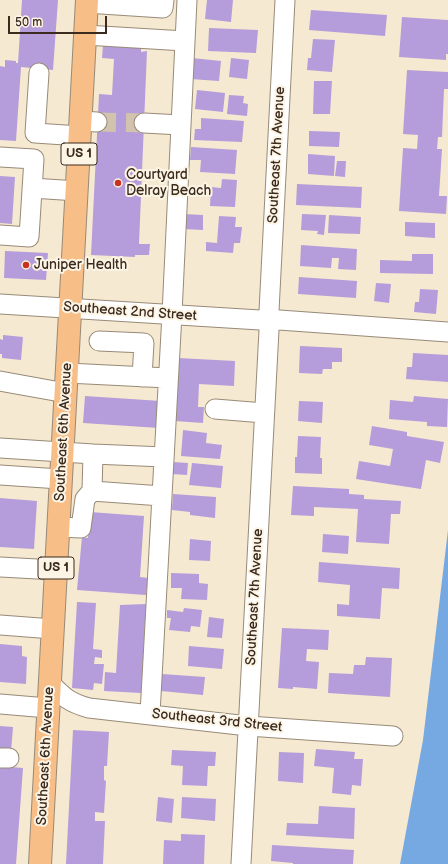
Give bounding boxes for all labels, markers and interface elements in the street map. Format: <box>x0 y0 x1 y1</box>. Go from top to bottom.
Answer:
scale bar <box>10 8 109 34</box>
text: 50 m <box>15 15 42 30</box>
street label: Southeast 7th Avenue <box>265 86 289 224</box>
road number: US 1 <box>61 143 97 165</box>
place label: Courtyard Delray Beach <box>126 167 211 200</box>
marker: Courtyard Delray Beach <box>113 178 123 188</box>
place label: Juniper Health <box>34 257 127 273</box>
marker: Juniper Health <box>21 260 31 270</box>
street label: Southeast 2nd Street <box>63 299 197 325</box>
street label: Southeast 6th Avenue <box>52 362 76 502</box>
street label: Southeast 7th Avenue <box>243 528 267 666</box>
road number: US 1 <box>38 557 74 579</box>
street label: Southeast 6th Avenue <box>34 686 58 826</box>
street label: Southeast 3rd Street <box>151 706 283 736</box>

